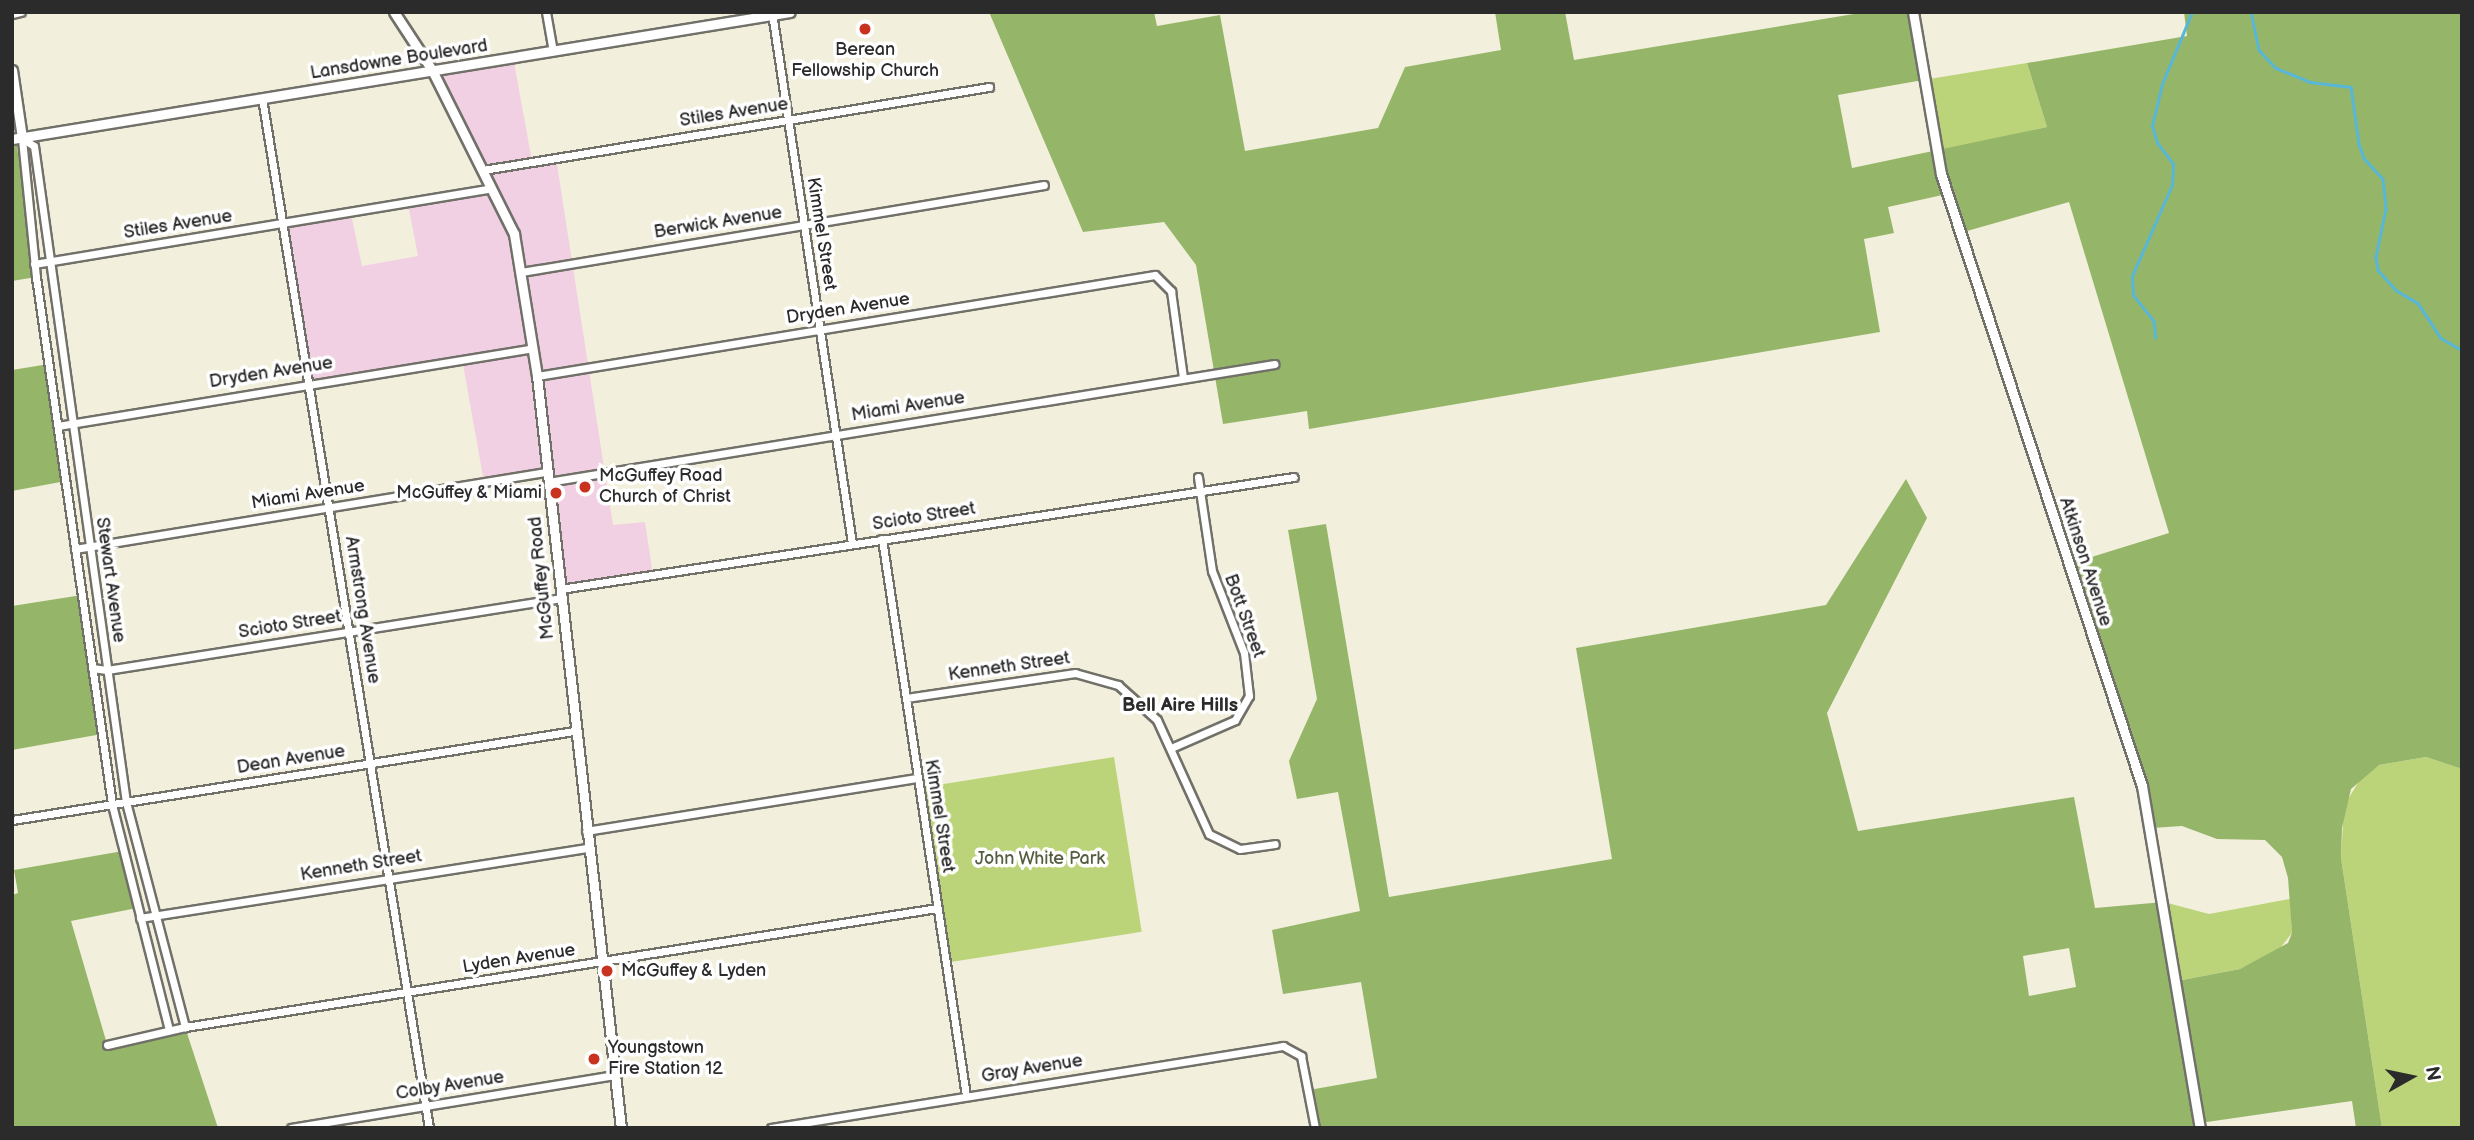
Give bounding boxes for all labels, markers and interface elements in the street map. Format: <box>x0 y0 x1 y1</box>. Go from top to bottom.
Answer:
marker: Berean Fellowship Church <box>857 21 873 37</box>
street label: Lansdowne Boulevard <box>309 35 489 85</box>
place label: Berean Fellowship Church <box>791 40 939 82</box>
street label: Stiles Avenue <box>678 94 790 132</box>
street label: Kimmel Street <box>801 176 841 292</box>
street label: Berwick Avenue <box>652 202 784 244</box>
street label: Stiles Avenue <box>122 206 234 244</box>
street label: Dryden Avenue <box>785 289 911 329</box>
street label: Dryden Avenue <box>208 353 334 393</box>
street label: Miami Avenue <box>850 387 966 427</box>
place label: McGuffey Road Church of Christ <box>599 466 731 508</box>
street label: Miami Avenue <box>250 475 366 515</box>
marker: McGuffey Road Church of Christ <box>577 479 593 495</box>
place label: McGuffey & Miami <box>395 482 542 504</box>
marker: McGuffey & Miami <box>548 485 564 501</box>
street label: Atkinson Avenue <box>2054 495 2116 629</box>
street label: Scioto Street <box>871 498 977 536</box>
street label: McGuffey Road <box>525 515 559 641</box>
street label: Stewart Avenue <box>91 516 129 644</box>
street label: Armstrong Avenue <box>340 535 384 685</box>
street label: Bott Street <box>1219 571 1269 661</box>
street label: Scioto Street <box>237 606 343 644</box>
street label: Kenneth Street <box>947 648 1071 686</box>
district label: Bell Aire Hills <box>1122 695 1238 717</box>
street label: Dean Avenue <box>235 741 347 779</box>
street label: Kimmel Street <box>919 758 959 874</box>
street label: Kenneth Street <box>299 846 423 886</box>
park label: John White Park <box>975 848 1105 870</box>
street label: Lyden Avenue <box>461 939 577 979</box>
place label: McGuffey & Lyden <box>621 960 767 982</box>
marker: McGuffey & Lyden <box>599 963 615 979</box>
place label: Youngstown Fire Station 12 <box>608 1038 723 1080</box>
north arrow <box>2376 1042 2446 1112</box>
street label: Gray Avenue <box>979 1050 1085 1088</box>
marker: Youngstown Fire Station 12 <box>586 1051 602 1067</box>
text: N <box>2420 1065 2445 1082</box>
street label: Colby Avenue <box>394 1067 506 1105</box>

